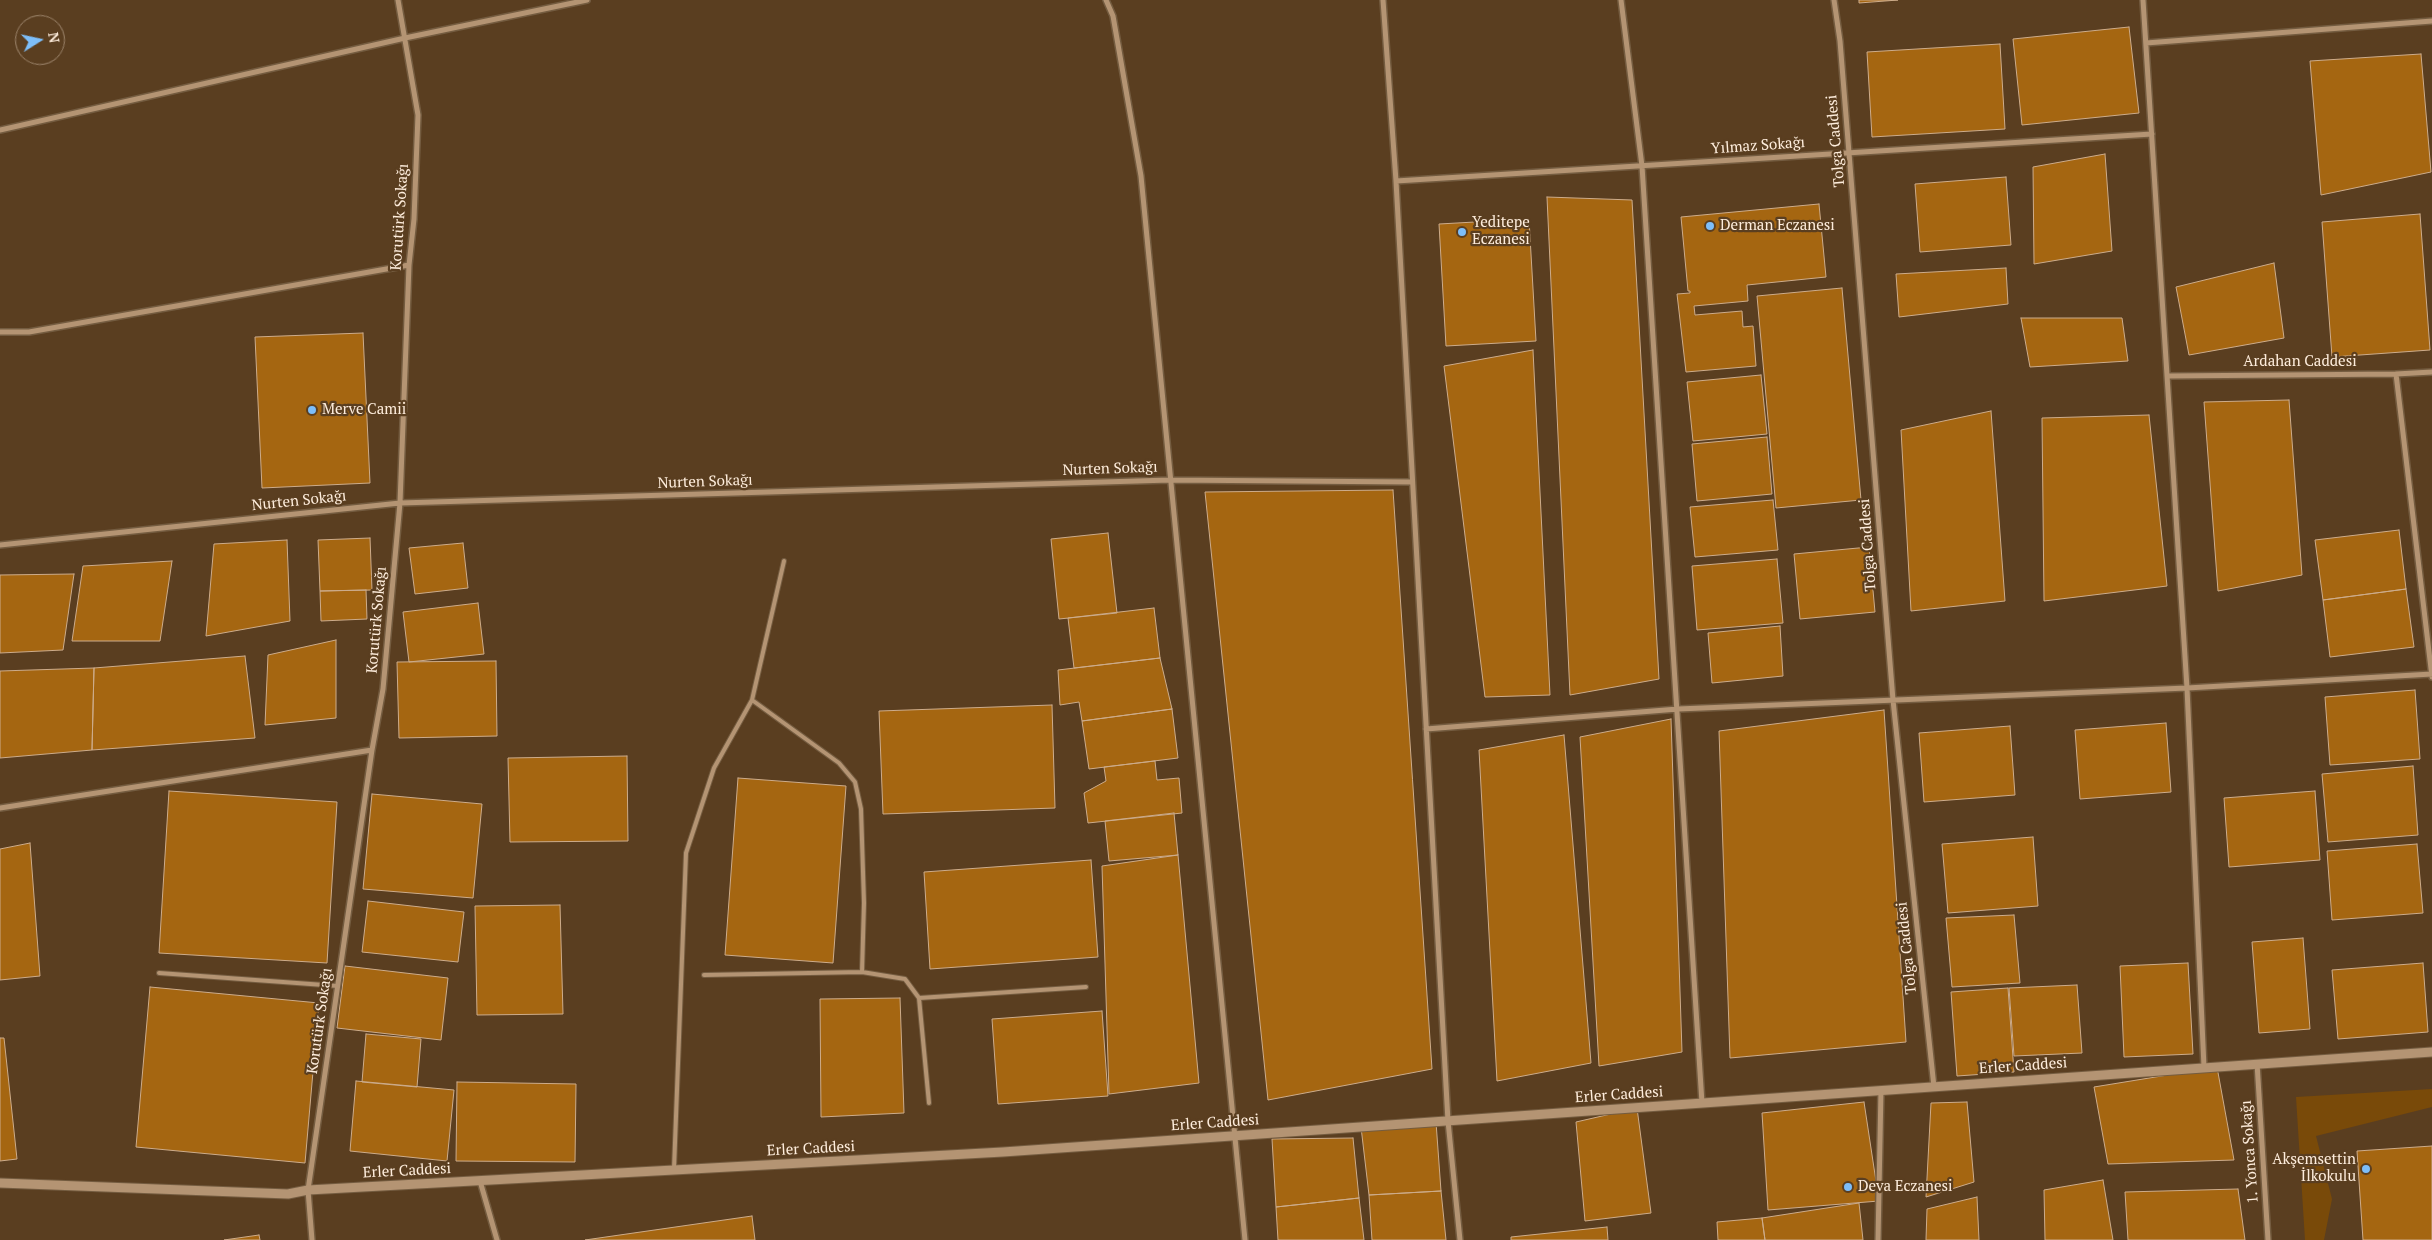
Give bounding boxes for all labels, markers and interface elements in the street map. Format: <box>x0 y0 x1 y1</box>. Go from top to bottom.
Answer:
north arrow <box>15 15 65 65</box>
text: N <box>44 31 65 44</box>
street label: Tolga Caddesi <box>1823 94 1849 188</box>
street label: Yılmaz Sokağı <box>1710 134 1806 158</box>
street label: Korutürk Sokağı <box>387 163 413 271</box>
place label: Yeditepe Eczanesi <box>1472 214 1530 249</box>
place label: Derman Eczanesi <box>1720 217 1835 235</box>
marker: Derman Eczanesi <box>1704 220 1716 232</box>
marker: Yeditepe Eczanesi <box>1456 226 1468 238</box>
street label: Ardahan Caddesi <box>2243 353 2357 371</box>
place label: Merve Camii <box>322 401 406 419</box>
marker: Merve Camii <box>306 404 318 416</box>
street label: Nurten Sokağı <box>1062 458 1158 480</box>
street label: Nurten Sokağı <box>657 471 753 493</box>
street label: Nurten Sokağı <box>251 487 347 515</box>
street label: Tolga Caddesi <box>1856 498 1880 592</box>
street label: Korutürk Sokağı <box>363 566 391 674</box>
street label: Tolga Caddesi <box>1893 901 1921 995</box>
street label: Korutürk Sokağı <box>304 967 336 1075</box>
street label: Erler Caddesi <box>1978 1054 2068 1078</box>
street label: Erler Caddesi <box>1574 1083 1664 1107</box>
street label: 1. Yonca Sokağı <box>2237 1100 2263 1204</box>
street label: Erler Caddesi <box>1170 1111 1260 1135</box>
street label: Erler Caddesi <box>766 1138 856 1160</box>
place label: Akşemsettin İlkokulu <box>2272 1151 2356 1186</box>
street label: Erler Caddesi <box>362 1160 452 1182</box>
marker: Akşemsettin İlkokulu <box>2360 1163 2372 1175</box>
place label: Deva Eczanesi <box>1858 1178 1953 1196</box>
marker: Deva Eczanesi <box>1842 1181 1854 1193</box>

